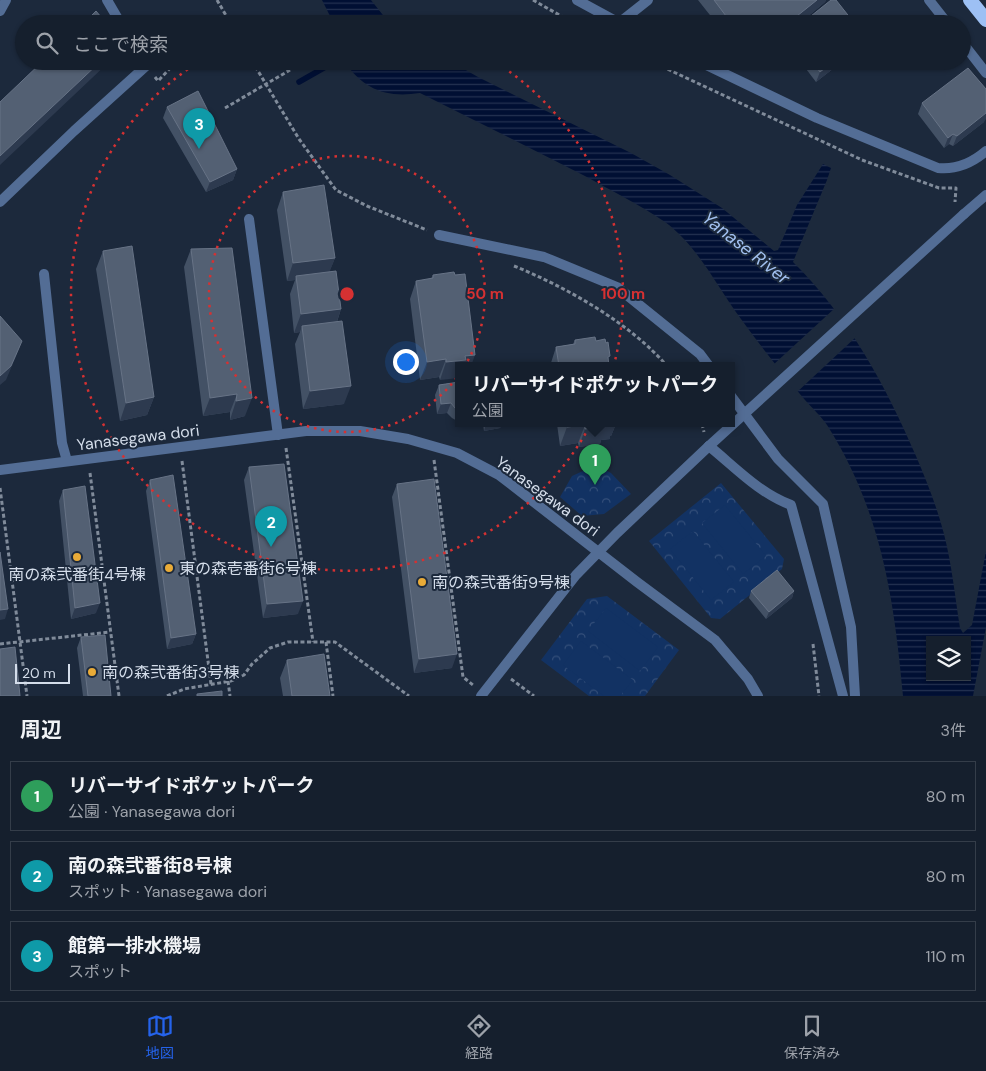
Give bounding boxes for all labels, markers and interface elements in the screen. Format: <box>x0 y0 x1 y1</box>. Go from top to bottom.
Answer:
search box <box>15 15 971 70</box>
icon: search <box>33 29 61 57</box>
text: ここで検索 <box>73 32 168 57</box>
pin: 3 <box>183 108 215 149</box>
water label: Yanase River <box>697 206 796 291</box>
text: 50 m <box>466 284 504 304</box>
text: 100 m <box>601 284 645 304</box>
centre of rings <box>338 285 356 303</box>
your location <box>393 349 419 375</box>
popup <box>455 362 735 427</box>
text: リバーサイドポケットパーク <box>472 372 718 397</box>
text: 公園 <box>472 400 504 421</box>
street label: Yanasegawa dori <box>76 420 201 455</box>
pin: 1 <box>579 444 611 485</box>
street label: Yanasegawa dori <box>492 452 604 541</box>
pin: 2 <box>255 506 287 547</box>
marker: 南の森弐番街4号棟 <box>71 551 83 563</box>
place label: 東の森壱番街6号棟 <box>179 558 317 579</box>
marker: 東の森壱番街6号棟 <box>163 562 175 574</box>
place label: 南の森弐番街4号棟 <box>8 564 146 585</box>
place label: 南の森弐番街9号棟 <box>432 572 570 593</box>
marker: 南の森弐番街9号棟 <box>416 576 428 588</box>
map controls <box>926 636 971 681</box>
button: layers <box>926 636 971 681</box>
scale bar <box>15 661 70 684</box>
place label: 南の森弐番街3号棟 <box>102 662 239 683</box>
text: 20 m <box>22 664 56 682</box>
marker: 南の森弐番街3号棟 <box>86 666 98 678</box>
text: 周辺 <box>20 716 62 744</box>
text: 3件 <box>941 720 966 741</box>
text: リバーサイドポケットパーク <box>68 773 315 798</box>
text: 1 <box>34 786 40 807</box>
text: 80 m <box>926 786 965 807</box>
text: 公園 · Yanasegawa dori <box>68 801 235 822</box>
text: 南の森弐番街8号棟 <box>68 853 232 878</box>
text: 2 <box>32 866 42 887</box>
text: 80 m <box>926 866 965 887</box>
text: スポット · Yanasegawa dori <box>68 881 267 902</box>
text: 館第一排水機場 <box>68 933 201 958</box>
text: 3 <box>32 946 42 967</box>
text: 110 m <box>926 946 965 967</box>
text: スポット <box>68 961 132 982</box>
tab: 地図 <box>146 1012 174 1062</box>
tab: 経路 <box>465 1012 493 1062</box>
tab: 保存済み <box>784 1012 840 1062</box>

